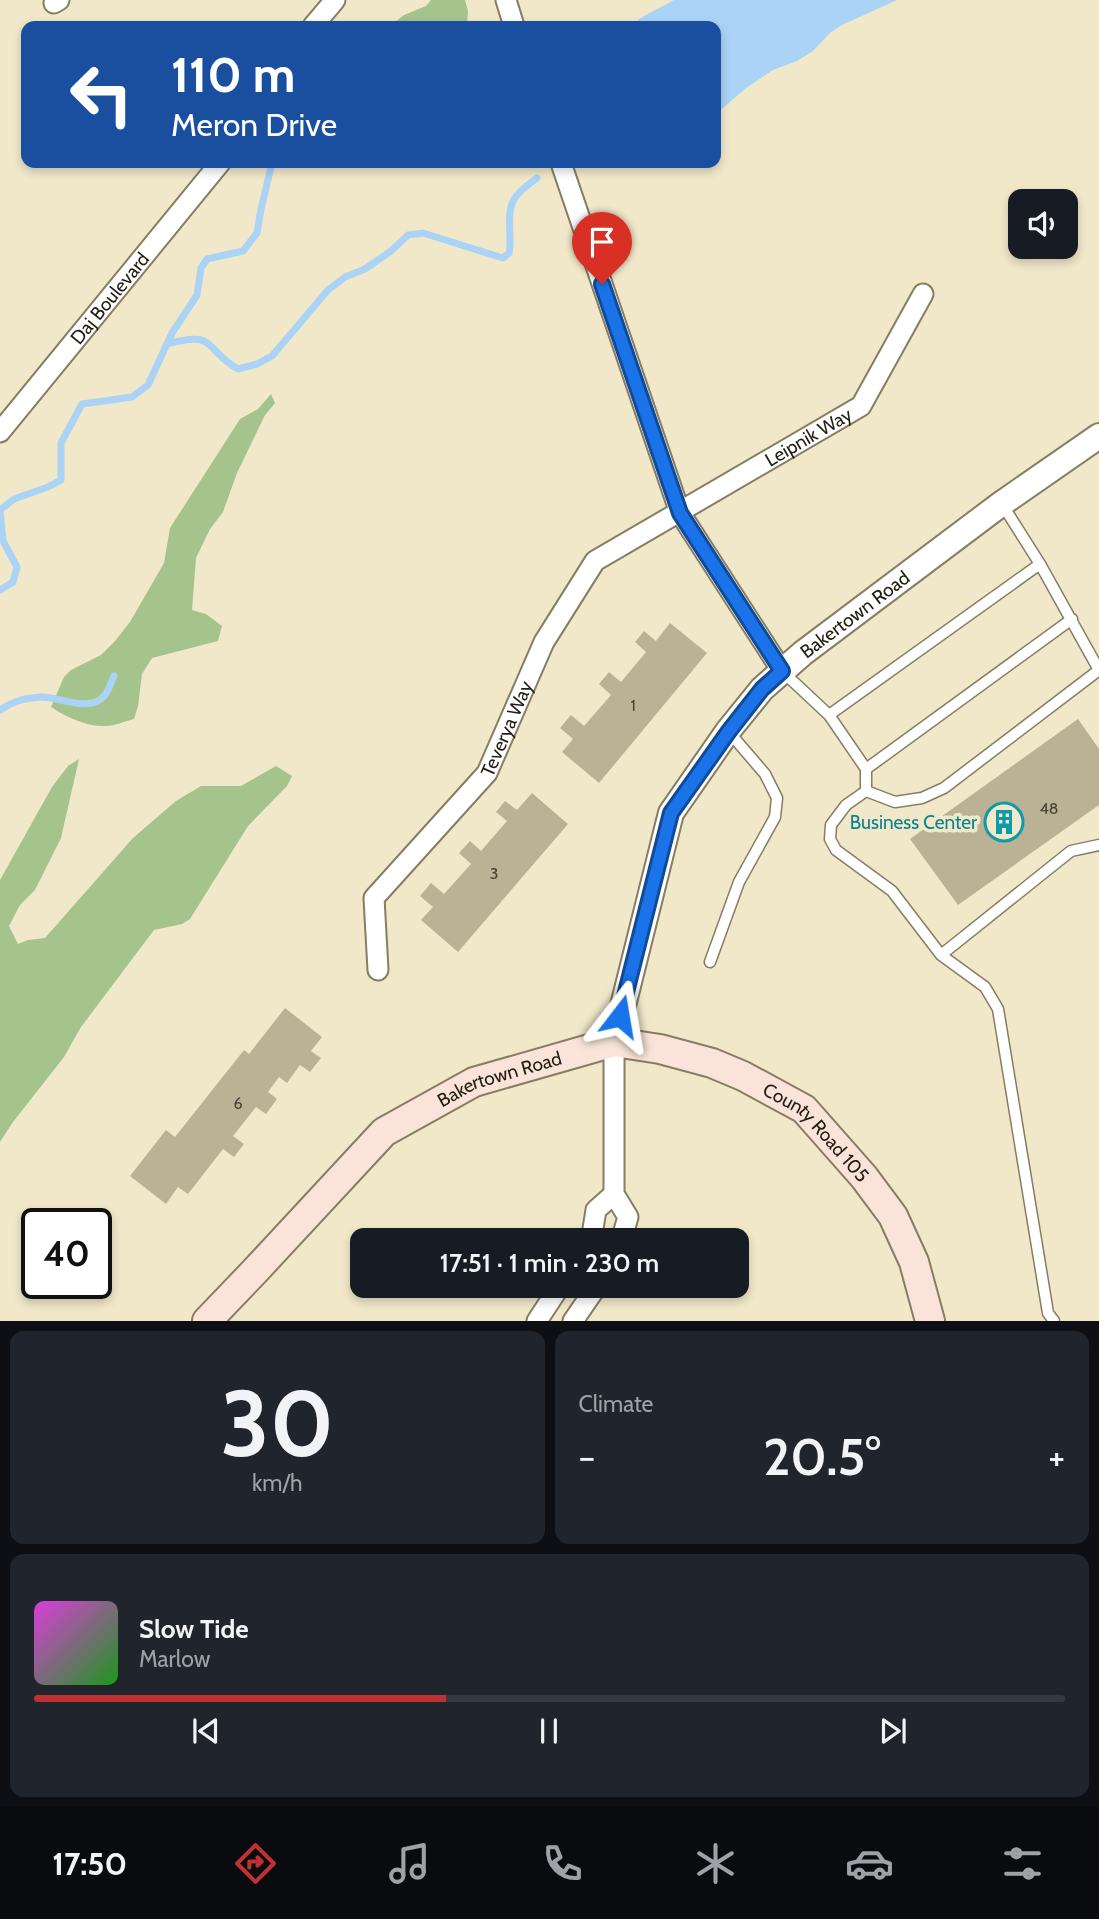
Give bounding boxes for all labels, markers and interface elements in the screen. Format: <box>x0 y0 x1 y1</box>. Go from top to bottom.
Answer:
text: 110 m <box>171 45 295 104</box>
icon: left <box>56 49 147 140</box>
text: Meron Drive <box>171 105 337 144</box>
map controls <box>1008 189 1078 259</box>
button: sound <box>1008 189 1078 259</box>
pin <box>572 212 632 284</box>
icon: arrive <box>583 223 621 261</box>
street label: Daj Boulevard <box>65 248 154 349</box>
street label: Leipnik Way <box>761 402 856 471</box>
street label: Bakertown Road <box>795 566 914 663</box>
street label: Teverya Way <box>475 677 537 780</box>
house number: 1 <box>630 696 636 715</box>
house number: 48 <box>1040 799 1058 818</box>
building icon: Business Center <box>983 801 1025 843</box>
place label: Business Center <box>850 811 977 834</box>
house number: 3 <box>490 864 498 883</box>
position arrow <box>583 979 657 1053</box>
street label: Bakertown Road <box>433 1046 564 1112</box>
street label: County Road 105 <box>759 1078 874 1186</box>
house number: 6 <box>233 1094 243 1113</box>
speed limit sign: 40 <box>21 1208 112 1299</box>
text: 17:51 · 1 min · 230 m <box>440 1247 659 1279</box>
text: 30 <box>221 1368 334 1479</box>
text: Climate <box>579 1390 653 1418</box>
text: 20.5° <box>763 1425 881 1488</box>
text: − <box>579 1433 595 1480</box>
text: + <box>1048 1433 1065 1480</box>
text: km/h <box>252 1469 302 1497</box>
text: Slow Tide <box>139 1613 249 1645</box>
text: Marlow <box>139 1645 210 1673</box>
icon: previous <box>187 1712 225 1750</box>
icon: pause <box>530 1712 568 1750</box>
icon: next <box>874 1712 912 1750</box>
icon: directions <box>231 1839 280 1888</box>
icon: music <box>385 1839 434 1888</box>
icon: phone <box>538 1839 587 1888</box>
icon: climate <box>691 1839 740 1888</box>
icon: car <box>845 1839 894 1888</box>
icon: filters <box>998 1839 1047 1888</box>
text: 17:50 <box>52 1844 127 1883</box>

